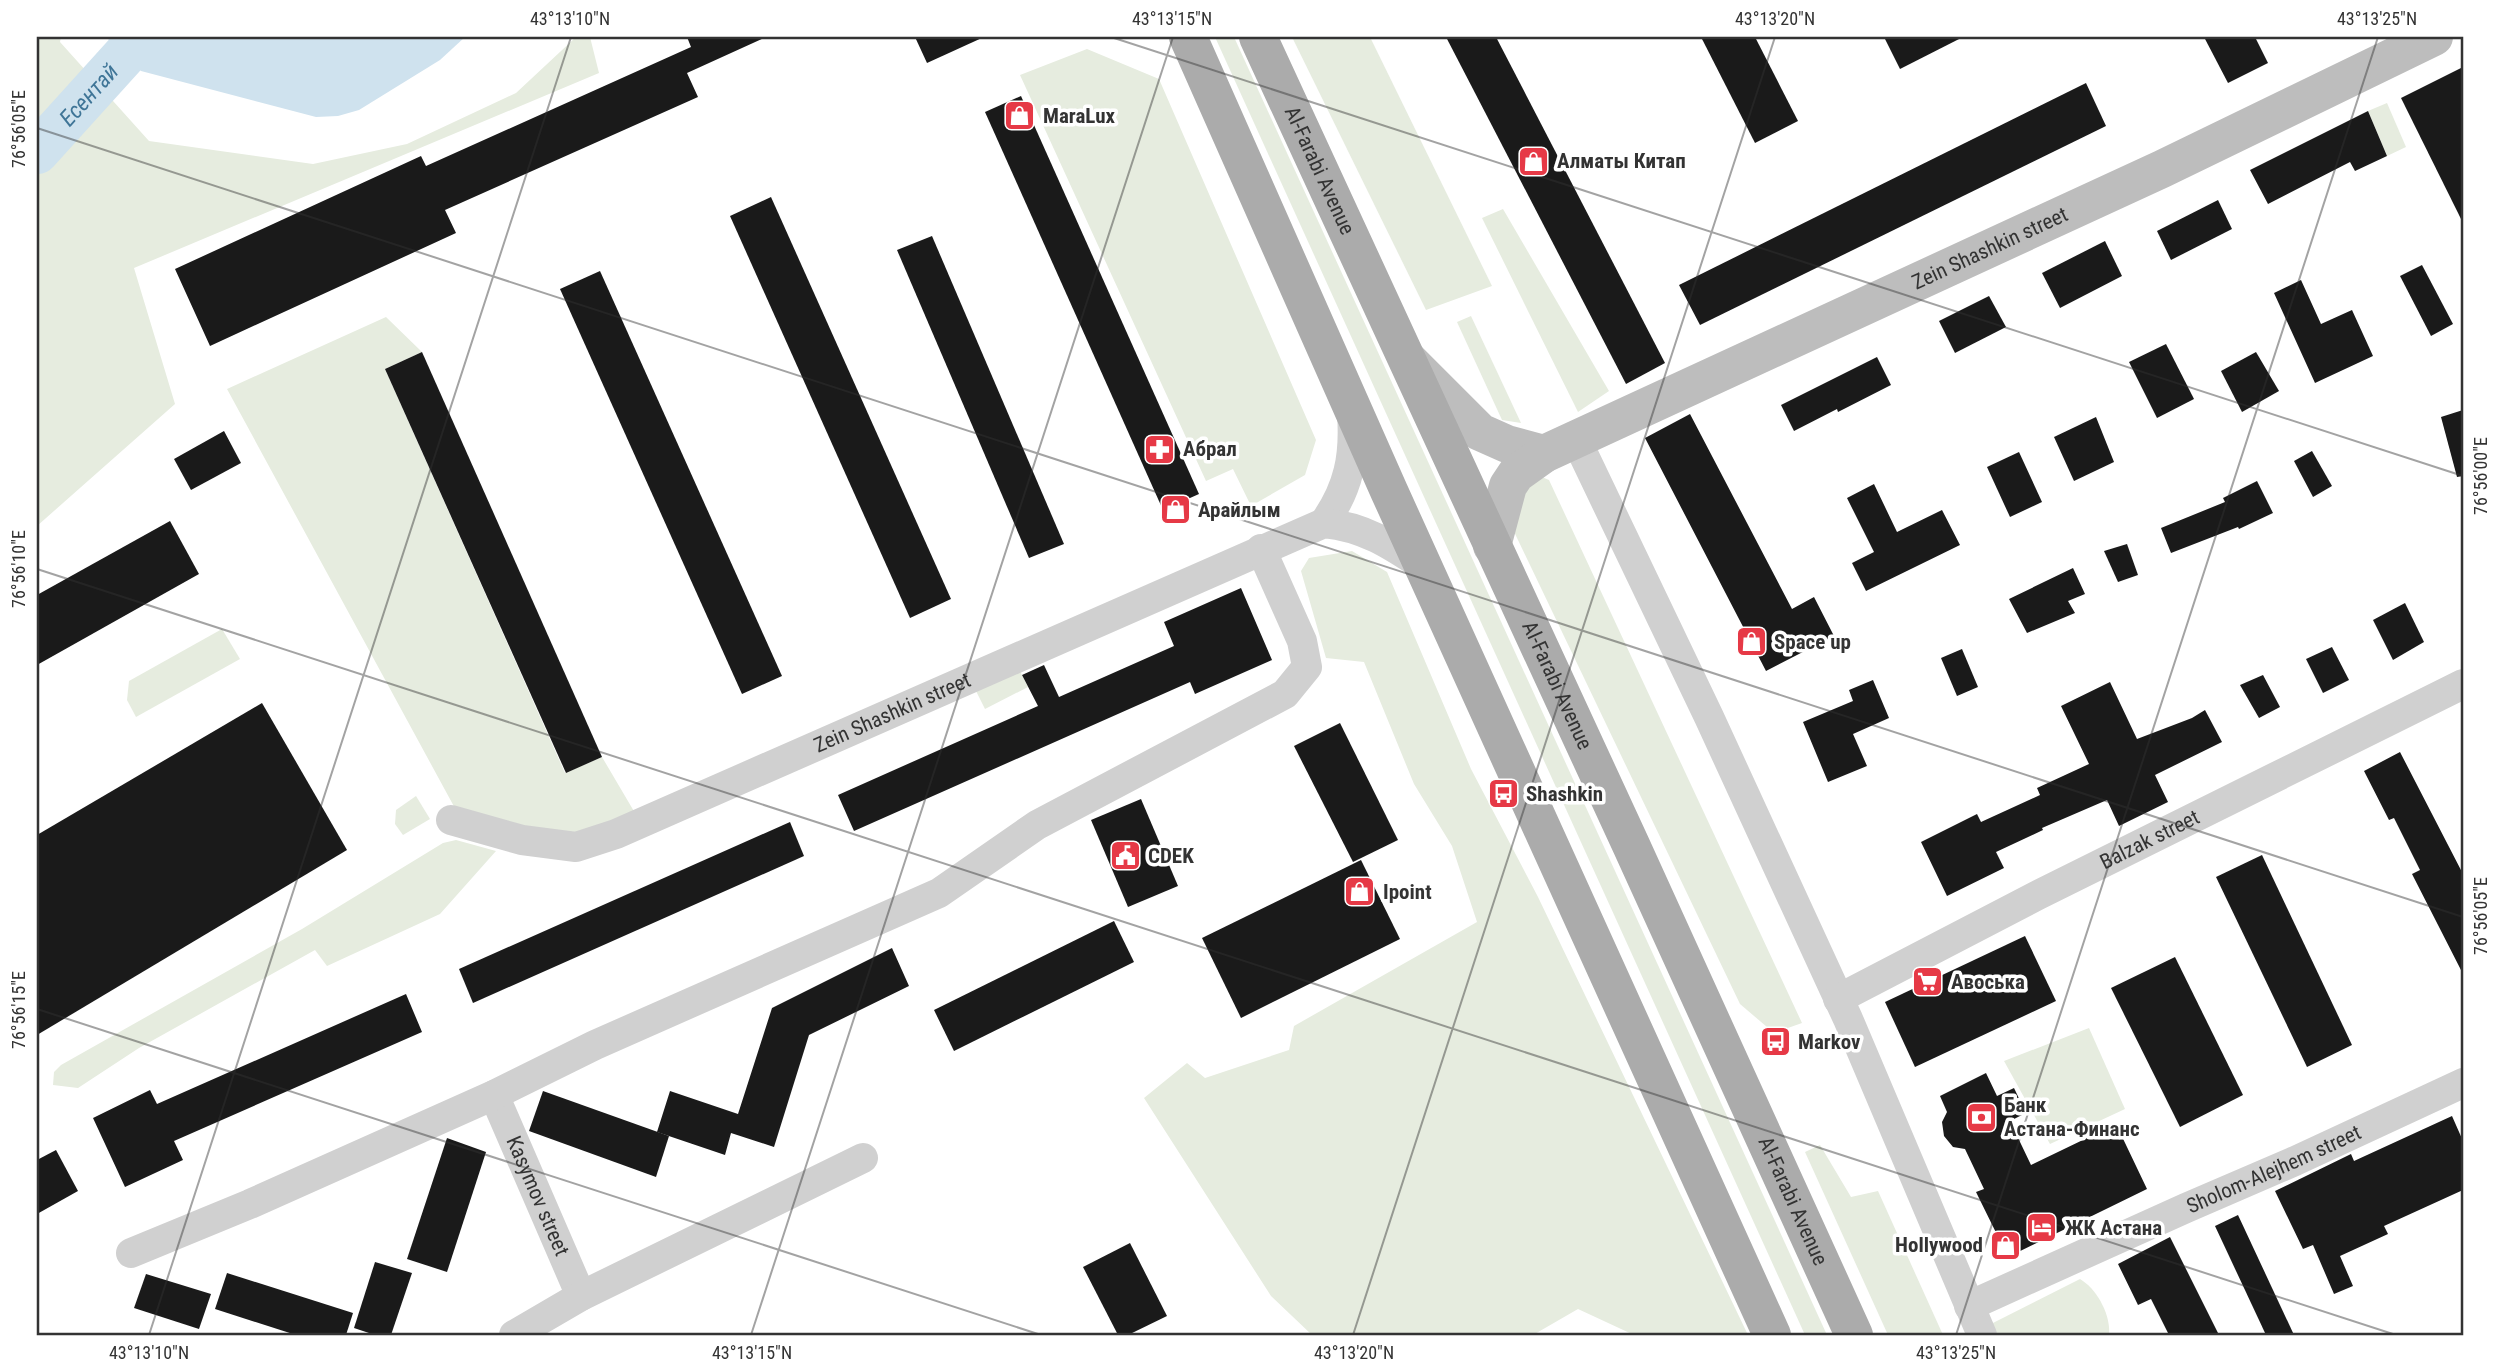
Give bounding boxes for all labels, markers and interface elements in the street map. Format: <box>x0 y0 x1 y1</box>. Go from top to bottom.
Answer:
text: 43°13'10"N <box>530 8 610 29</box>
text: 43°13'15"N <box>1132 8 1212 29</box>
text: 43°13'20"N <box>1735 8 1815 29</box>
text: 43°13'25"N <box>2337 8 2417 29</box>
water label: Есентай <box>54 59 124 132</box>
text: 76°56'05"E <box>8 90 29 168</box>
shop icon: MaraLux <box>1003 99 1037 133</box>
street label: Al-Farabi Avenue <box>1280 103 1360 239</box>
place label: MaraLux <box>1043 104 1116 128</box>
shop icon: Алматы Китап <box>1517 144 1551 178</box>
place label: Алматы Китап <box>1557 149 1686 173</box>
street label: Zein Shashkin street <box>1908 202 2071 295</box>
pharmacy icon: Абрал <box>1143 432 1177 466</box>
place label: Абрал <box>1183 437 1237 461</box>
text: 76°56'00"E <box>2470 437 2491 515</box>
shop icon: Арайлым <box>1158 493 1192 527</box>
place label: Арайлым <box>1198 498 1281 522</box>
text: 76°56'10"E <box>8 530 29 608</box>
street label: Al-Farabi Avenue <box>1517 617 1597 753</box>
shop icon: Space up <box>1734 625 1768 659</box>
place label: Space up <box>1774 630 1851 654</box>
street label: Zein Shashkin street <box>810 668 974 758</box>
bus stop icon: Shashkin <box>1486 777 1520 811</box>
place label: Shashkin <box>1526 782 1603 806</box>
street label: Balzak street <box>2096 805 2203 874</box>
public building icon: CDEK <box>1108 839 1142 873</box>
place label: CDEK <box>1148 844 1194 868</box>
shop icon: Ipoint <box>1343 875 1377 909</box>
text: 76°56'05"E <box>2470 877 2491 955</box>
place label: Ipoint <box>1383 880 1432 904</box>
supermarket icon: Авоська <box>1911 965 1945 999</box>
place label: Авоська <box>1951 970 2025 994</box>
text: 76°56'15"E <box>8 971 29 1049</box>
bus stop icon: Markov <box>1758 1025 1792 1059</box>
place label: Markov <box>1798 1030 1861 1054</box>
place label: Банк Астана-Финанс <box>2004 1093 2140 1141</box>
bank icon: Банк Астана-Финанс <box>1964 1100 1998 1134</box>
street label: Sholom-Alejhem street <box>2183 1120 2365 1218</box>
street label: Kasymov street <box>501 1133 574 1259</box>
street label: Al-Farabi Avenue <box>1753 1133 1833 1269</box>
hotel icon: ЖК Астана <box>2025 1211 2059 1245</box>
place label: ЖК Астана <box>2065 1216 2162 1240</box>
shop icon: Hollywood <box>1989 1228 2023 1262</box>
place label: Hollywood <box>1895 1233 1983 1257</box>
text: 43°13'10"N <box>109 1342 189 1363</box>
text: 43°13'15"N <box>712 1342 792 1363</box>
text: 43°13'20"N <box>1314 1342 1394 1363</box>
text: 43°13'25"N <box>1916 1342 1996 1363</box>

